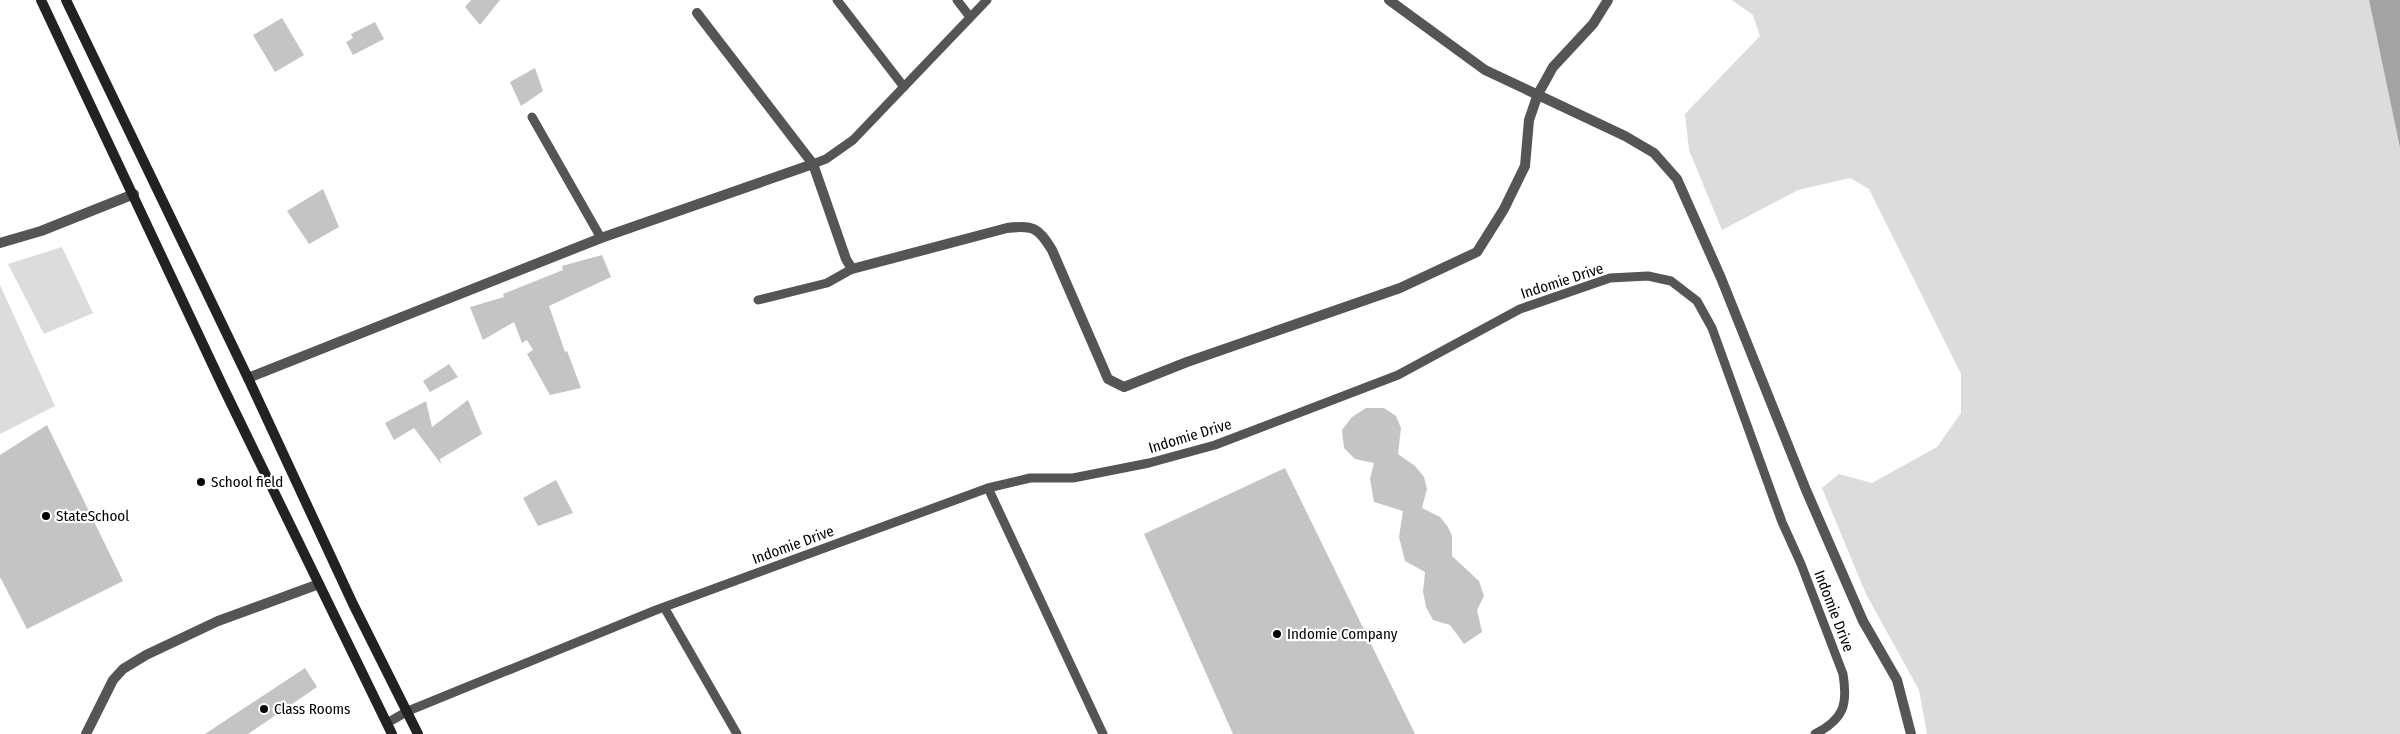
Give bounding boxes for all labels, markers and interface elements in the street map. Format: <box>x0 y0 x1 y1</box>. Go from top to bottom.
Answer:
street label: Indomie Drive <box>1518 259 1606 303</box>
street label: Indomie Drive <box>1146 415 1234 457</box>
place label: School field <box>211 473 283 491</box>
marker: School field <box>195 476 207 488</box>
place label: StateSchool <box>56 507 129 525</box>
marker: StateSchool <box>40 510 52 522</box>
street label: Indomie Drive <box>750 522 836 568</box>
street label: Indomie Drive <box>1810 568 1858 654</box>
place label: Indomie Company <box>1287 625 1398 643</box>
marker: Indomie Company <box>1271 628 1283 640</box>
place label: Class Rooms <box>274 700 350 718</box>
marker: Class Rooms <box>258 703 270 715</box>

